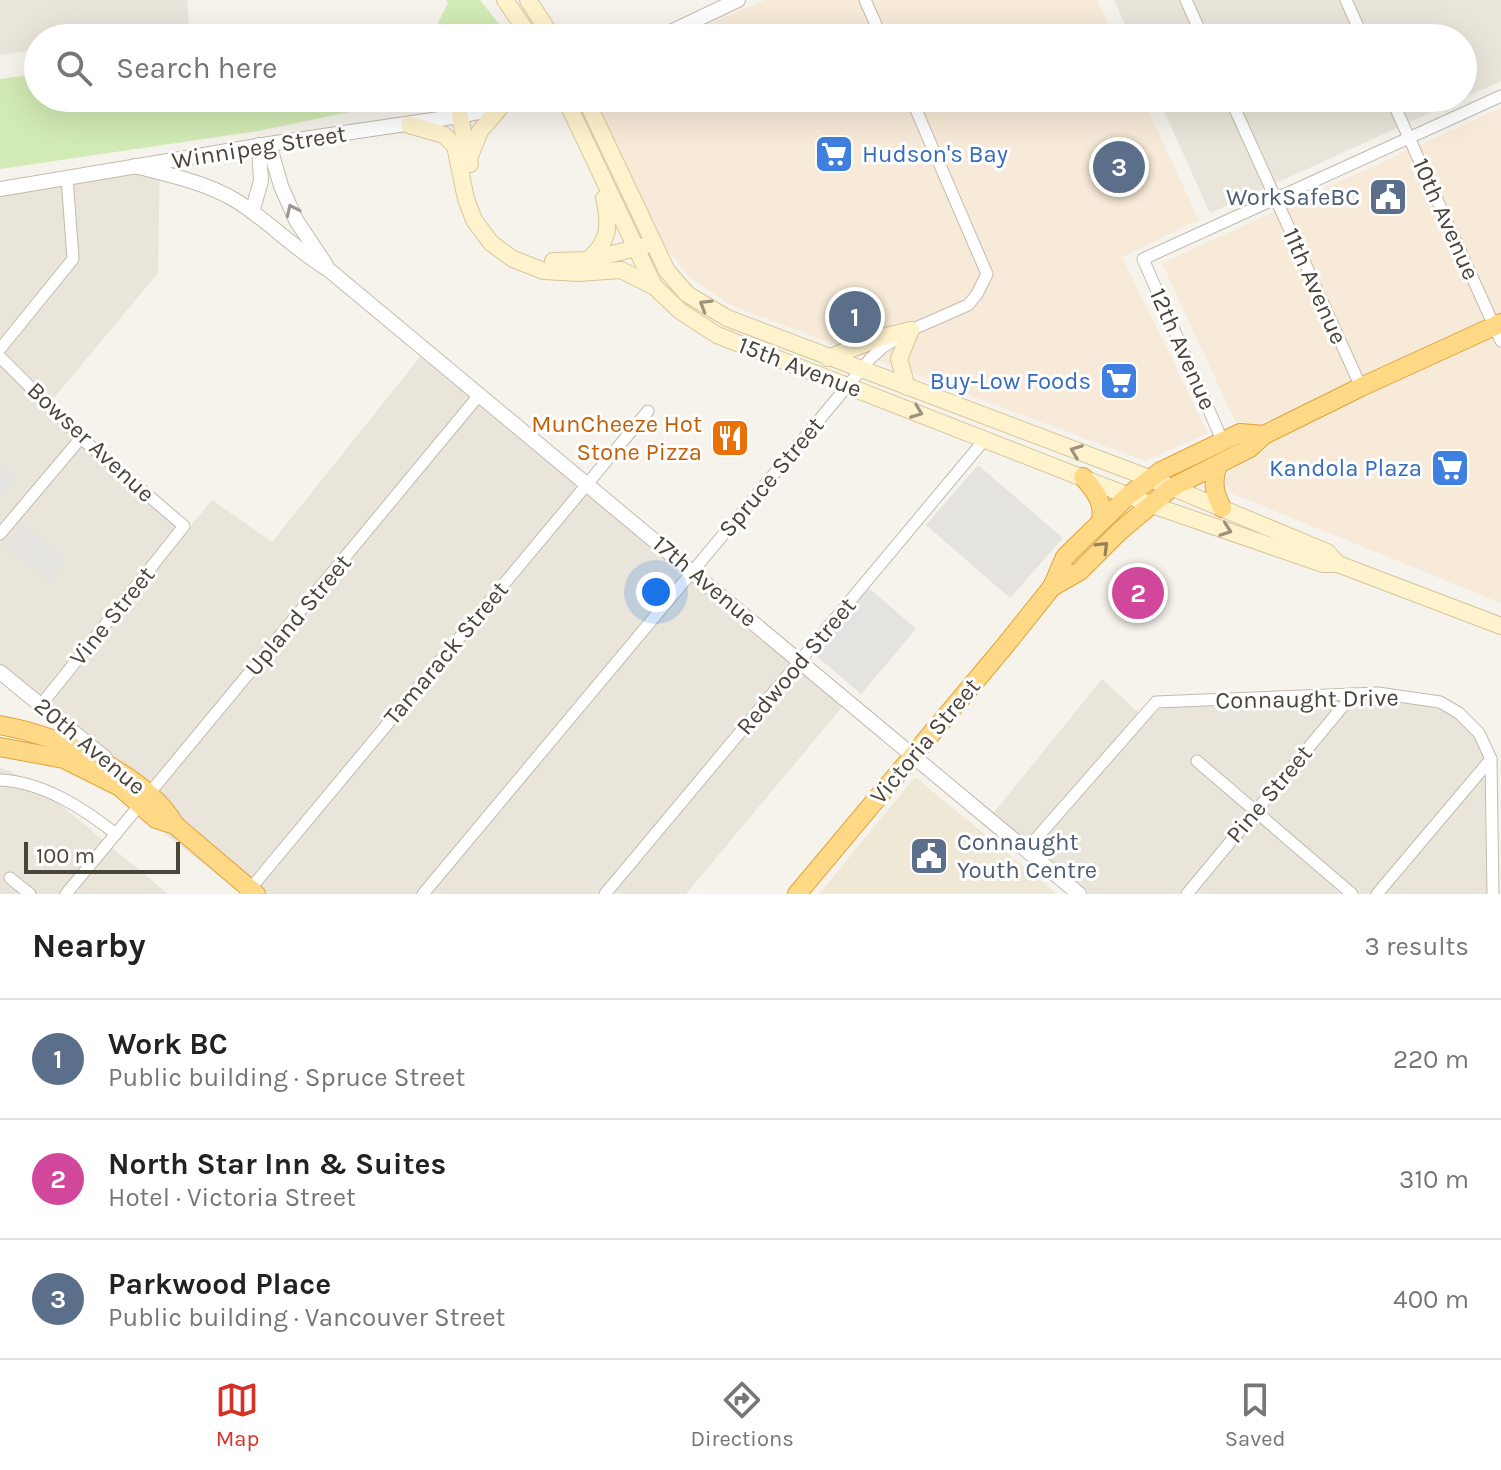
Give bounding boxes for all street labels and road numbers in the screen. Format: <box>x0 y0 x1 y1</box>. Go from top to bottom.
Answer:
street label: Winnipeg Street <box>170 119 348 175</box>
street label: 10th Avenue <box>1407 154 1485 284</box>
street label: 11th Avenue <box>1277 224 1353 348</box>
street label: 12th Avenue <box>1144 284 1222 414</box>
street label: 15th Avenue <box>734 331 866 403</box>
street label: Bowser Avenue <box>22 376 160 508</box>
street label: Spruce Street <box>713 411 829 543</box>
street label: 17th Avenue <box>647 529 763 633</box>
street label: Upland Street <box>239 549 357 681</box>
street label: Vine Street <box>64 561 160 671</box>
street label: Tamarack Street <box>378 576 514 730</box>
street label: Redwood Street <box>730 592 862 740</box>
street label: Victoria Street <box>864 672 986 810</box>
street label: Connaught Drive <box>1215 683 1399 715</box>
street label: 20th Avenue <box>29 691 151 801</box>
street label: Pine Street <box>1220 739 1318 849</box>

